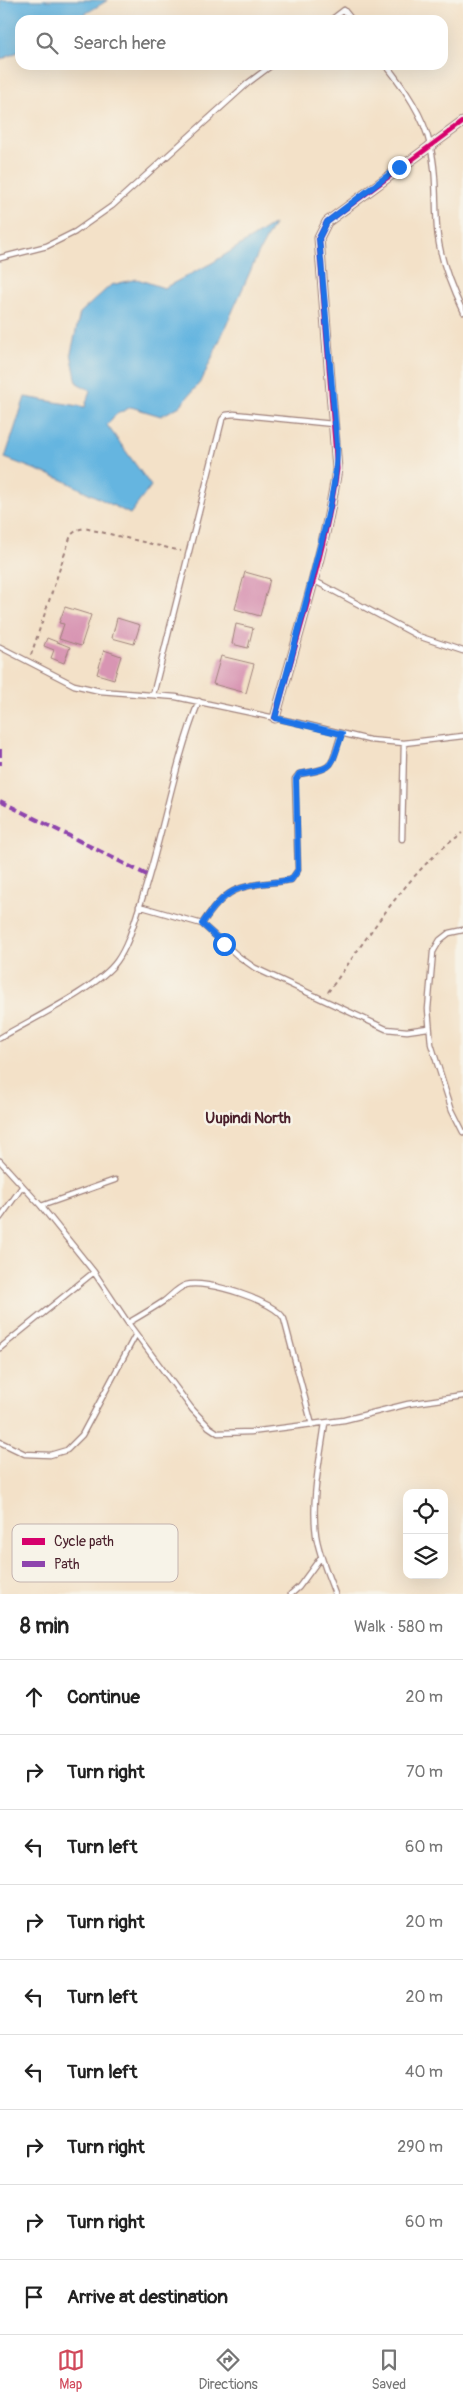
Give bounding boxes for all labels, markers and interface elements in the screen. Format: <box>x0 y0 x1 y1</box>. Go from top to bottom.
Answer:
search box <box>15 15 448 70</box>
icon: search <box>33 29 61 57</box>
text: Search here <box>73 31 166 55</box>
route end <box>388 156 411 179</box>
route start <box>213 933 236 956</box>
district label: Uupindi North <box>205 1109 291 1128</box>
map controls <box>403 1489 448 1579</box>
button: locate <box>403 1489 448 1534</box>
legend <box>12 1524 178 1582</box>
text: Cycle path <box>54 1533 114 1550</box>
button: layers <box>403 1534 448 1579</box>
text: Path <box>54 1556 79 1573</box>
text: 8 min <box>20 1613 69 1640</box>
text: Walk · 580 m <box>354 1617 443 1637</box>
icon: ahead <box>20 1683 48 1711</box>
text: Continue <box>67 1685 140 1709</box>
text: 20 m <box>405 1687 443 1707</box>
icon: right <box>20 1758 48 1786</box>
text: Turn right <box>67 1760 145 1784</box>
text: 70 m <box>406 1762 443 1782</box>
icon: left <box>20 1833 48 1861</box>
text: Turn left <box>67 1835 137 1859</box>
text: 60 m <box>405 1837 443 1857</box>
icon: right <box>20 1908 48 1936</box>
text: Turn right <box>67 1910 145 1934</box>
text: 20 m <box>405 1912 443 1932</box>
icon: left <box>20 1983 48 2011</box>
text: Turn left <box>67 1985 137 2009</box>
text: 20 m <box>405 1987 443 2007</box>
icon: left <box>20 2058 48 2086</box>
text: Turn left <box>67 2060 137 2084</box>
text: 40 m <box>405 2062 443 2082</box>
icon: right <box>20 2133 48 2161</box>
text: Turn right <box>67 2135 145 2159</box>
text: 290 m <box>397 2137 443 2157</box>
icon: right <box>20 2208 48 2236</box>
text: Turn right <box>67 2210 145 2234</box>
text: 60 m <box>405 2212 443 2232</box>
icon: arrive <box>20 2283 48 2311</box>
text: Arrive at destination <box>67 2285 228 2309</box>
tab: Map <box>57 2346 85 2393</box>
tab: Directions <box>198 2346 258 2393</box>
tab: Saved <box>371 2346 406 2393</box>

